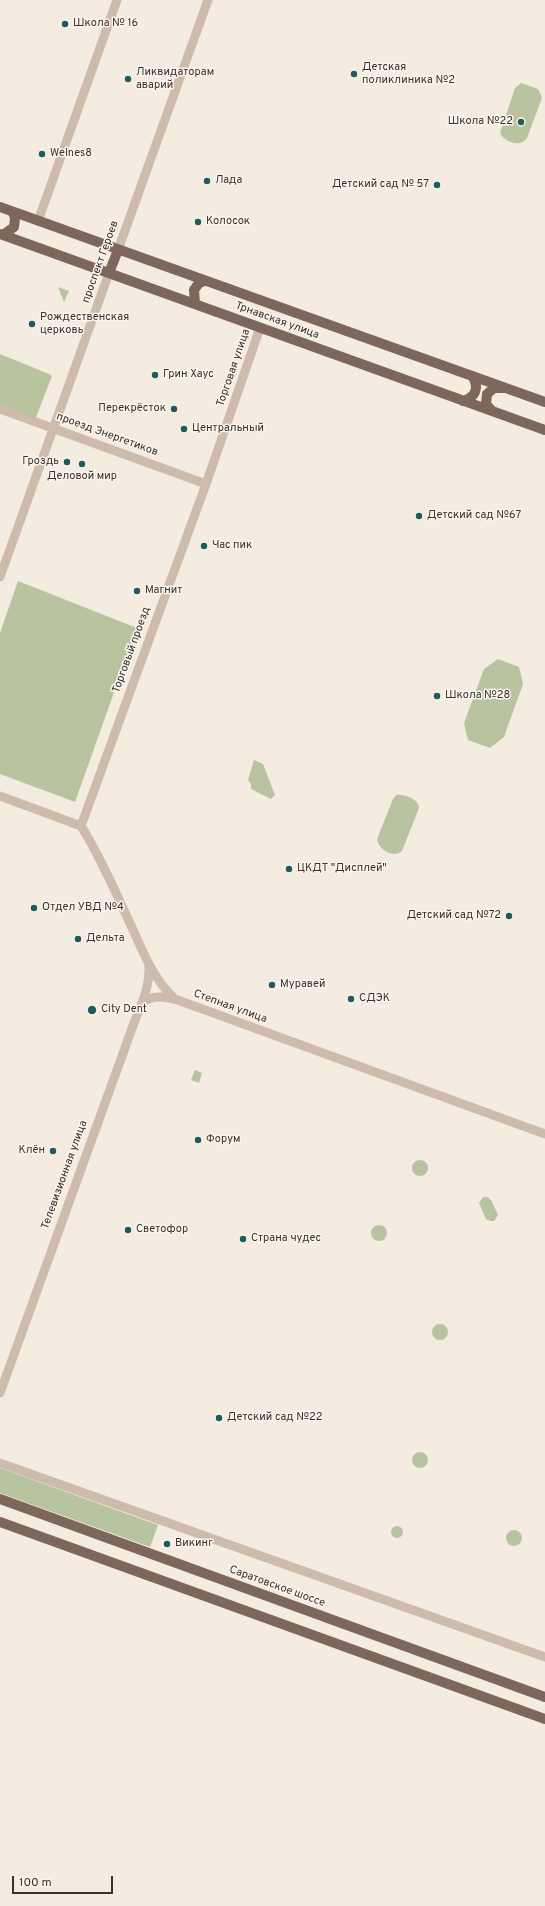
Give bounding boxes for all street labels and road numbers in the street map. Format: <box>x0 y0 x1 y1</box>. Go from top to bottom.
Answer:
street label: проспект Героев <box>80 219 122 305</box>
street label: Трнавская улица <box>233 300 321 342</box>
street label: Торговая улица <box>215 327 253 409</box>
street label: проезд Энергетиков <box>54 410 160 460</box>
street label: Торговый проезд <box>110 605 154 695</box>
street label: Степная улица <box>191 988 269 1026</box>
street label: Телевизионная улица <box>39 1119 91 1231</box>
street label: Саратовское шоссе <box>227 1563 327 1611</box>

